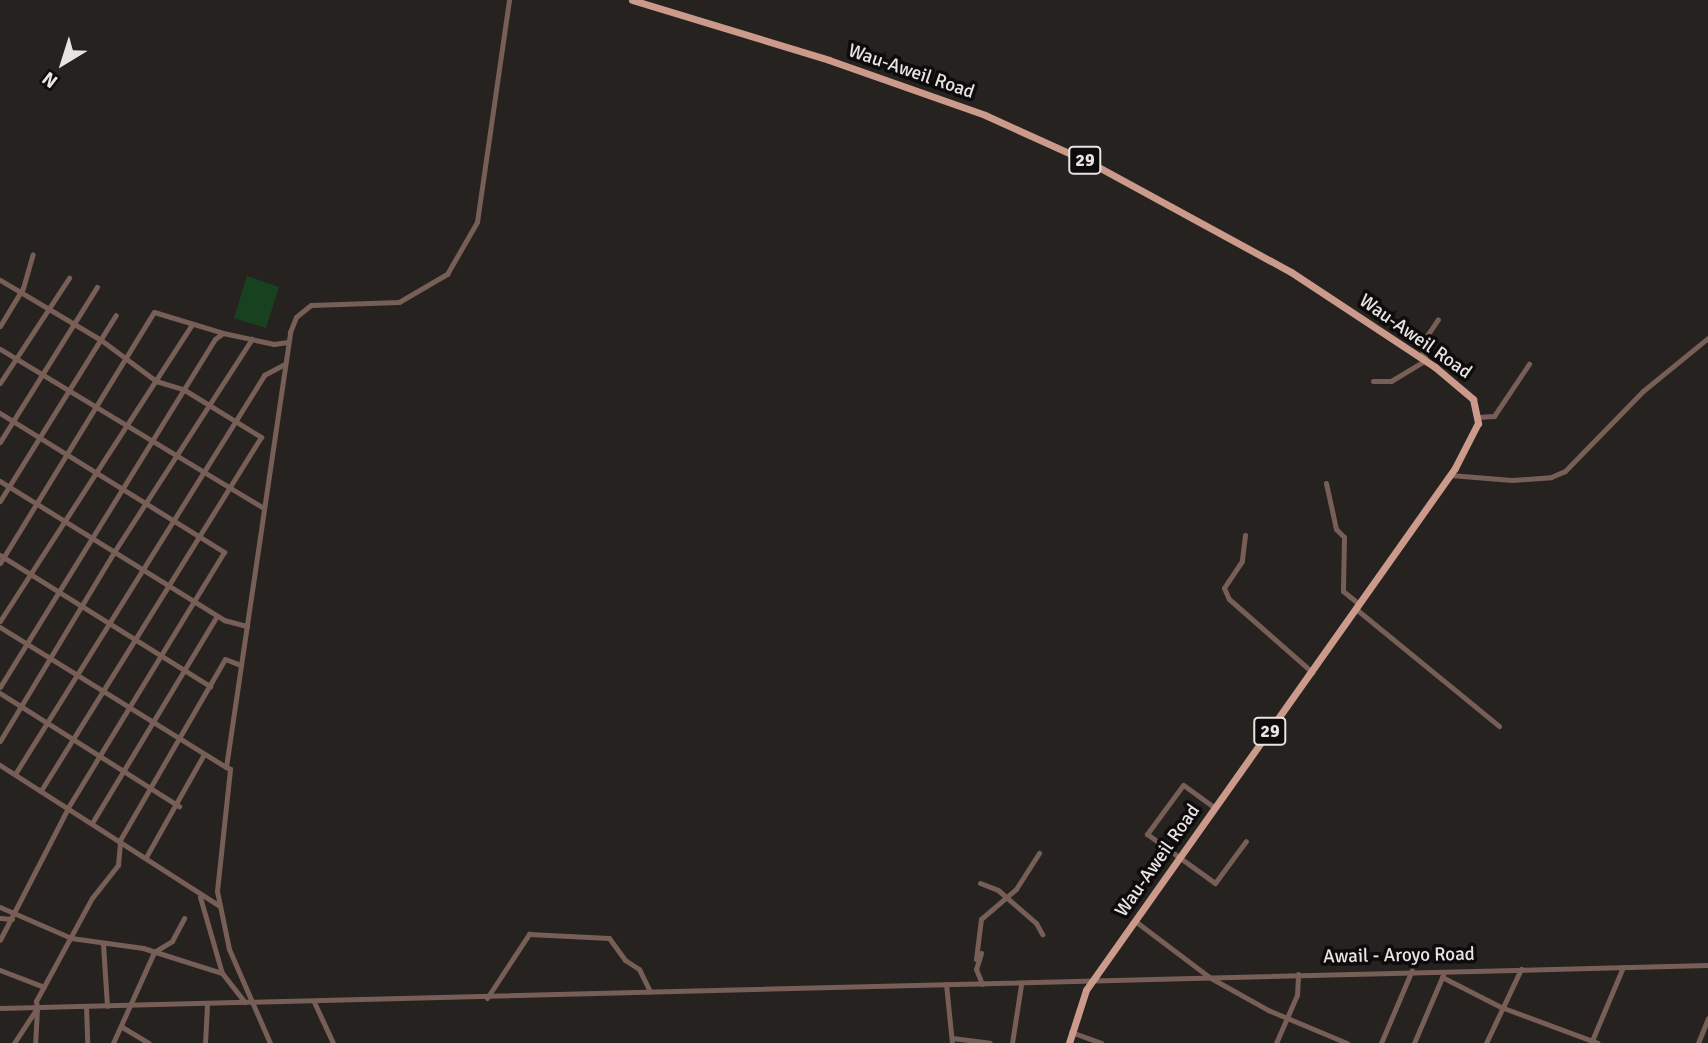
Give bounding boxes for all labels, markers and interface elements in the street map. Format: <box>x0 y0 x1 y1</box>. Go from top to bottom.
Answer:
north arrow <box>28 28 98 98</box>
street label: Wau-Aweil Road <box>845 40 977 104</box>
text: N <box>37 66 63 93</box>
road number: 29 <box>1068 146 1102 174</box>
street label: Wau-Aweil Road <box>1354 290 1476 384</box>
road number: 29 <box>1252 716 1288 746</box>
street label: Wau-Aweil Road <box>1111 800 1205 922</box>
street label: Awail - Aroyo Road <box>1323 943 1475 969</box>

